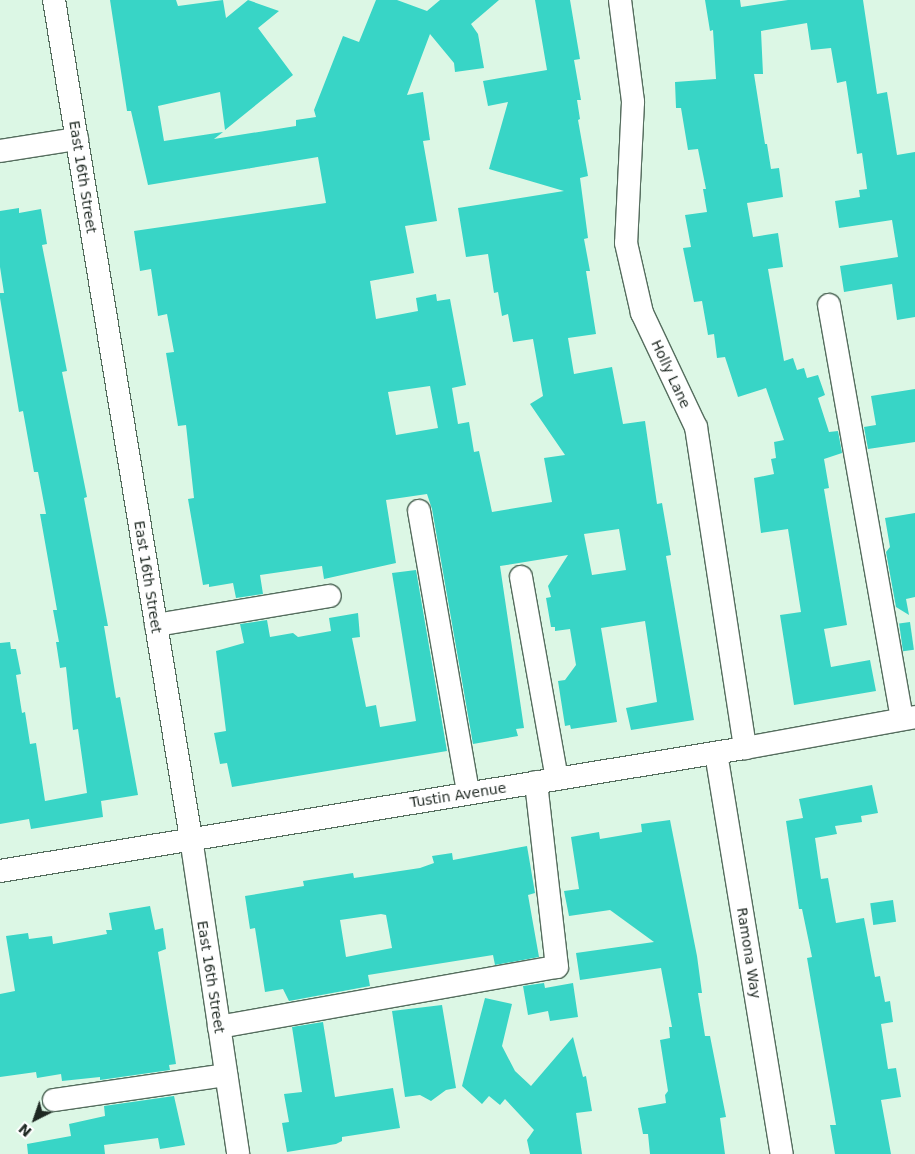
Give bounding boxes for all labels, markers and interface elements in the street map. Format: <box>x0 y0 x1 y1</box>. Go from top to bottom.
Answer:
street label: East 16th Street <box>66 119 100 235</box>
street label: Holly Lane <box>648 337 694 411</box>
street label: East 16th Street <box>131 519 165 635</box>
street label: Tustin Avenue <box>409 779 507 811</box>
street label: Ramona Way <box>734 906 764 1000</box>
street label: East 16th Street <box>194 919 228 1035</box>
north arrow <box>10 1094 60 1144</box>
text: N <box>15 1120 35 1140</box>

